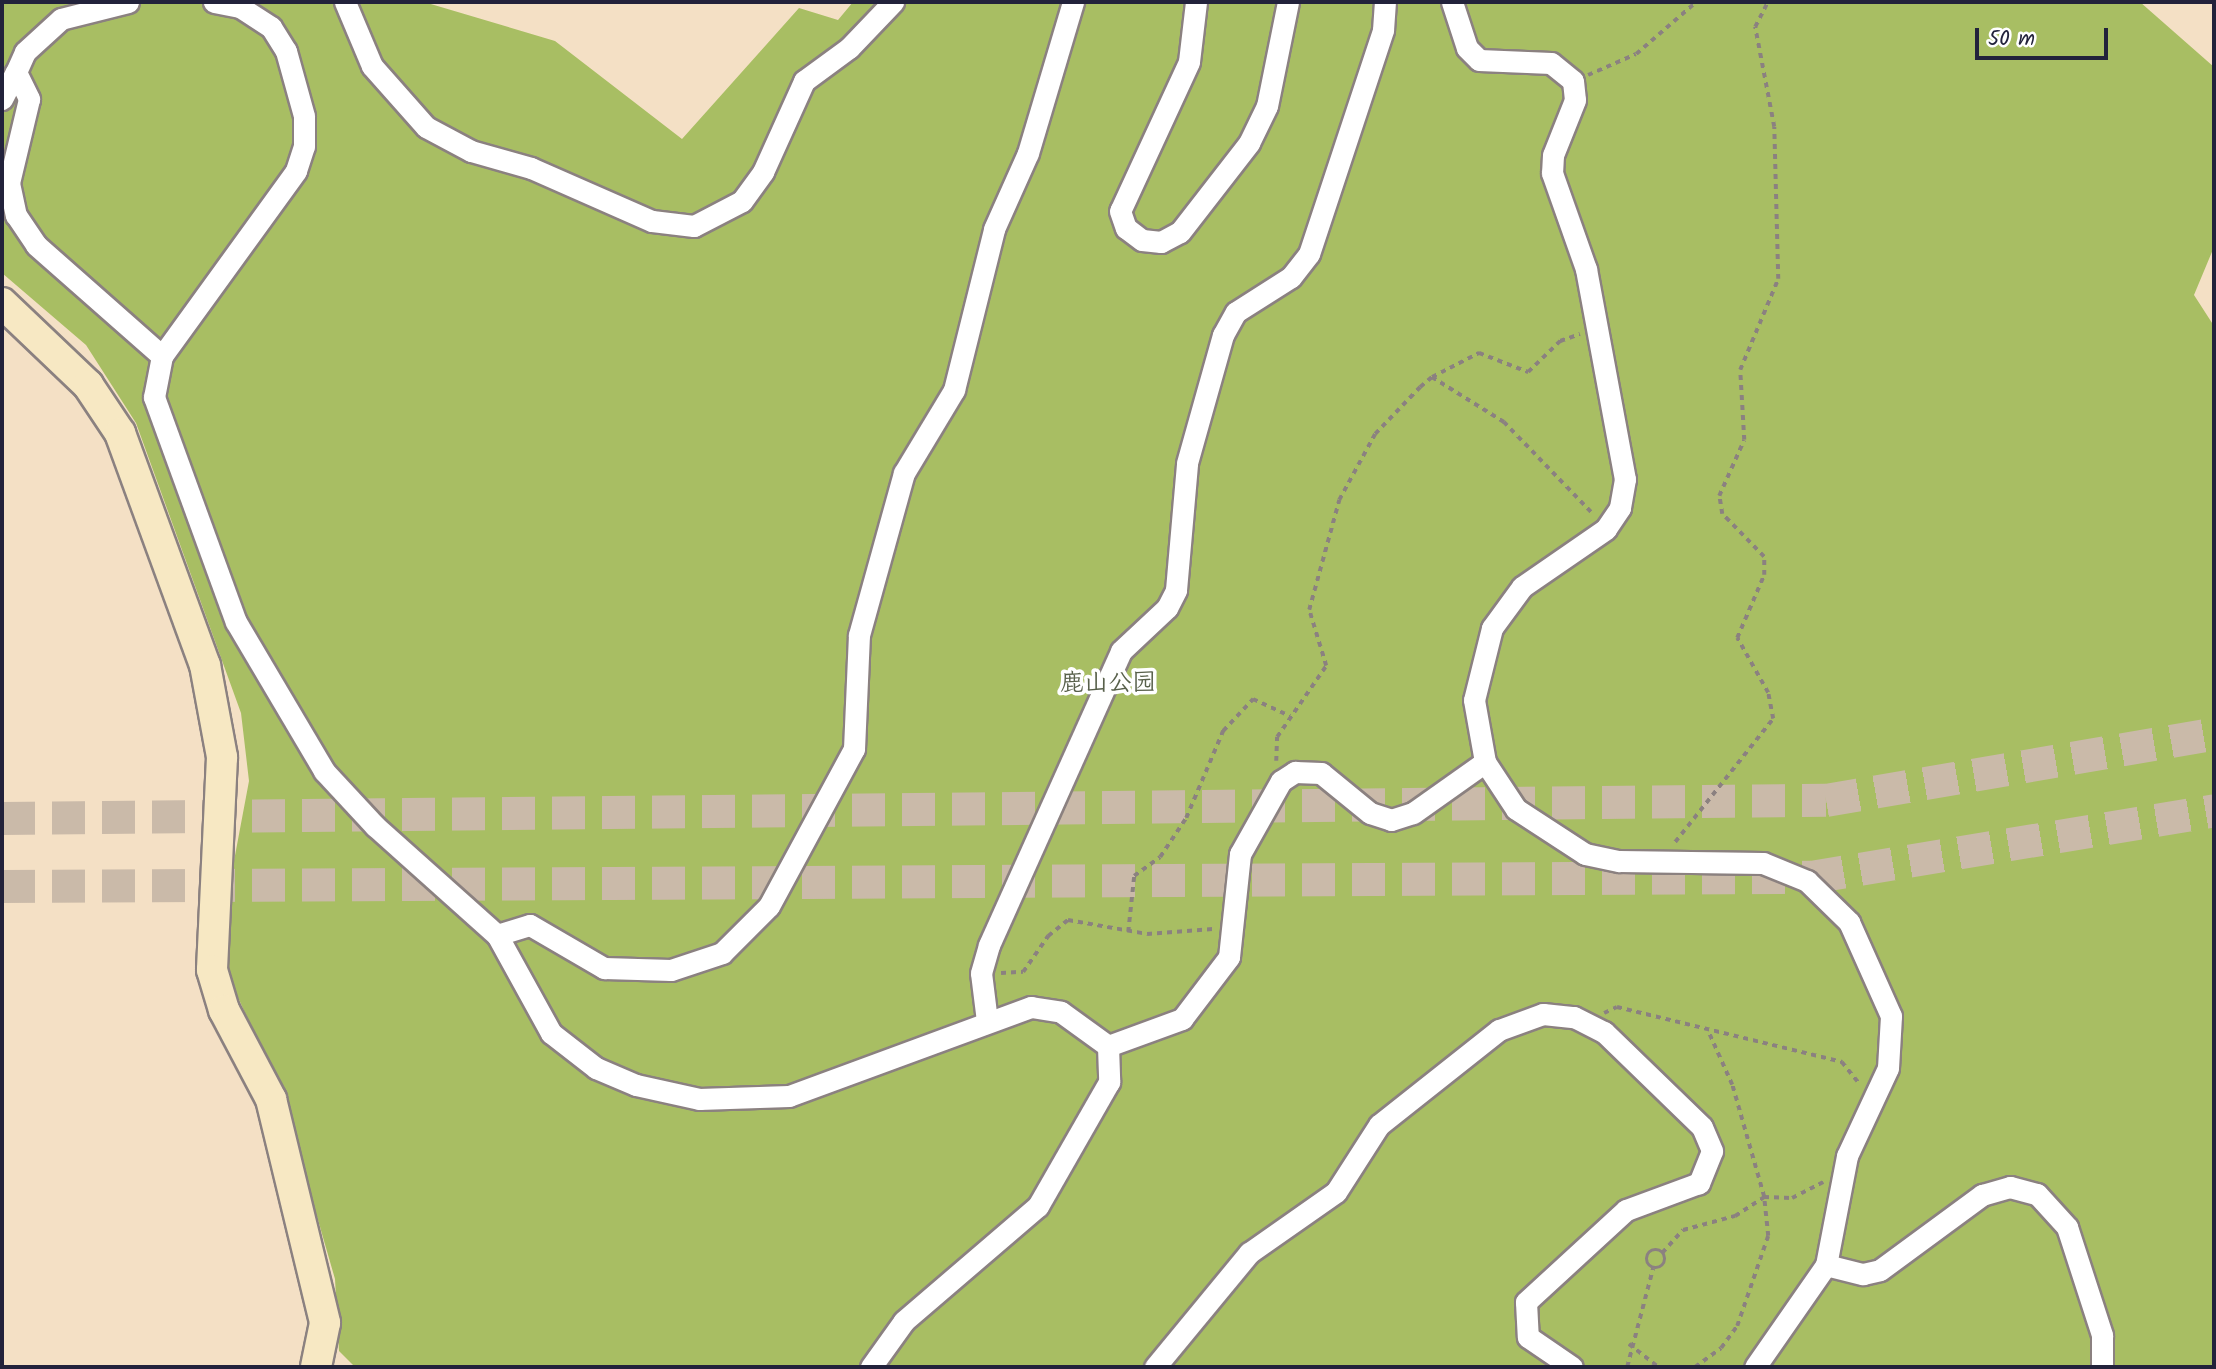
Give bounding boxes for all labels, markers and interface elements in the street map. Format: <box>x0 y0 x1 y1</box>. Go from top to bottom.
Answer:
scale bar <box>1978 14 2111 58</box>
text: 50 m <box>1988 23 2035 56</box>
park label: 鹿山公园 <box>1060 670 1156 698</box>

